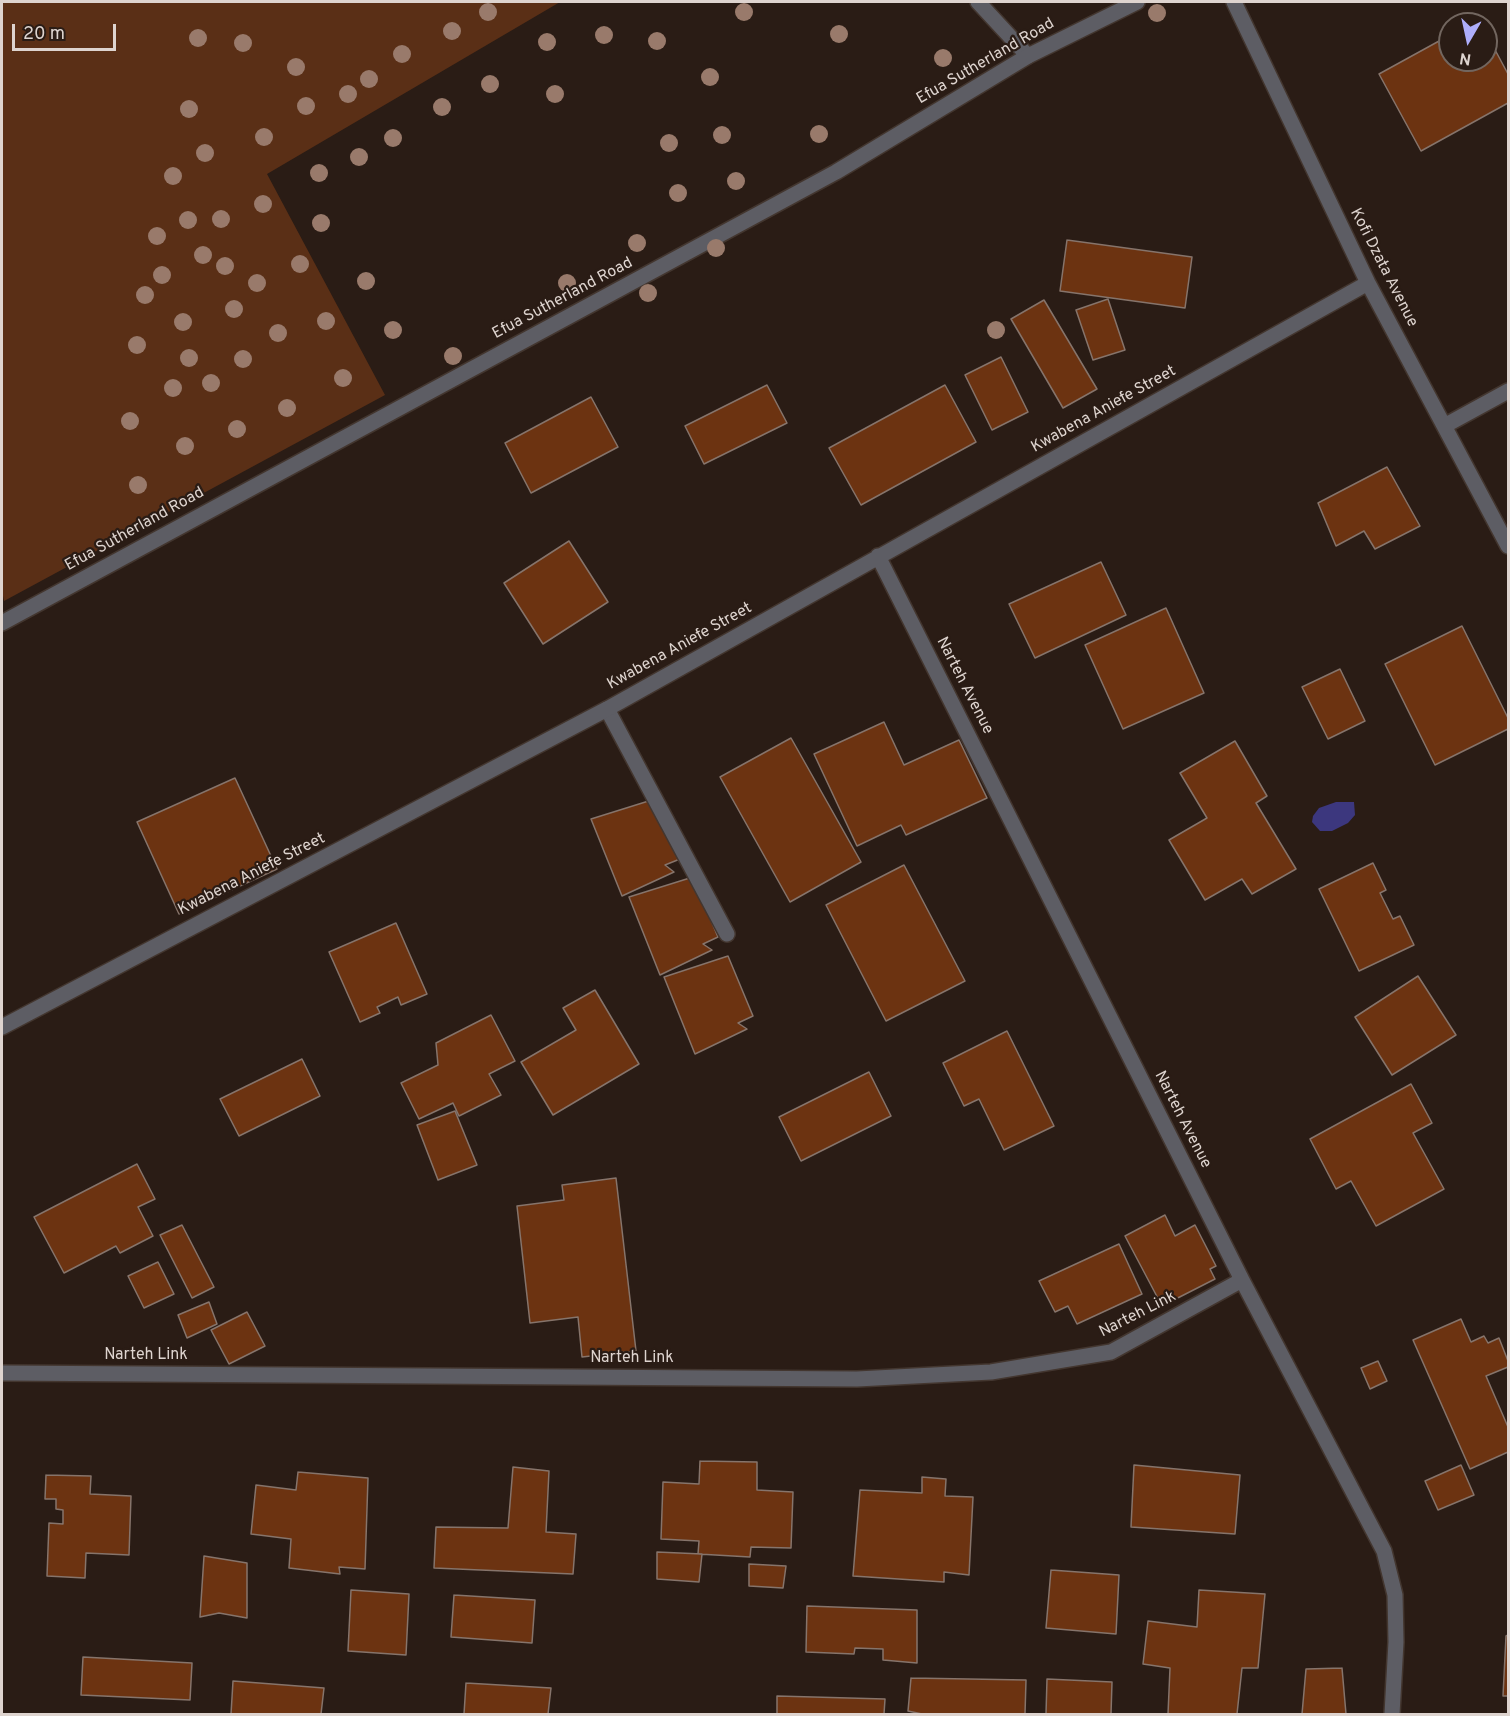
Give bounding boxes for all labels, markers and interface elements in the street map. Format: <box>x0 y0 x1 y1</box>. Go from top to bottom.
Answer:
scale bar <box>15 12 118 50</box>
north arrow <box>1438 12 1498 72</box>
street label: Efua Sutherland Road <box>914 15 1058 109</box>
text: 20 m <box>23 23 65 46</box>
text: N <box>1458 47 1473 69</box>
street label: Kofi Dzata Avenue <box>1345 205 1421 331</box>
street label: Efua Sutherland Road <box>490 254 636 344</box>
street label: Kwabena Aniefe Street <box>1028 362 1180 458</box>
street label: Efua Sutherland Road <box>62 484 208 576</box>
street label: Kwabena Aniefe Street <box>604 599 756 695</box>
street label: Narteh Avenue <box>931 634 997 738</box>
street label: Kwabena Aniefe Street <box>175 830 329 920</box>
street label: Narteh Avenue <box>1149 1068 1215 1172</box>
street label: Narteh Link <box>1096 1287 1180 1343</box>
street label: Narteh Link <box>104 1346 188 1366</box>
street label: Narteh Link <box>590 1349 674 1369</box>

